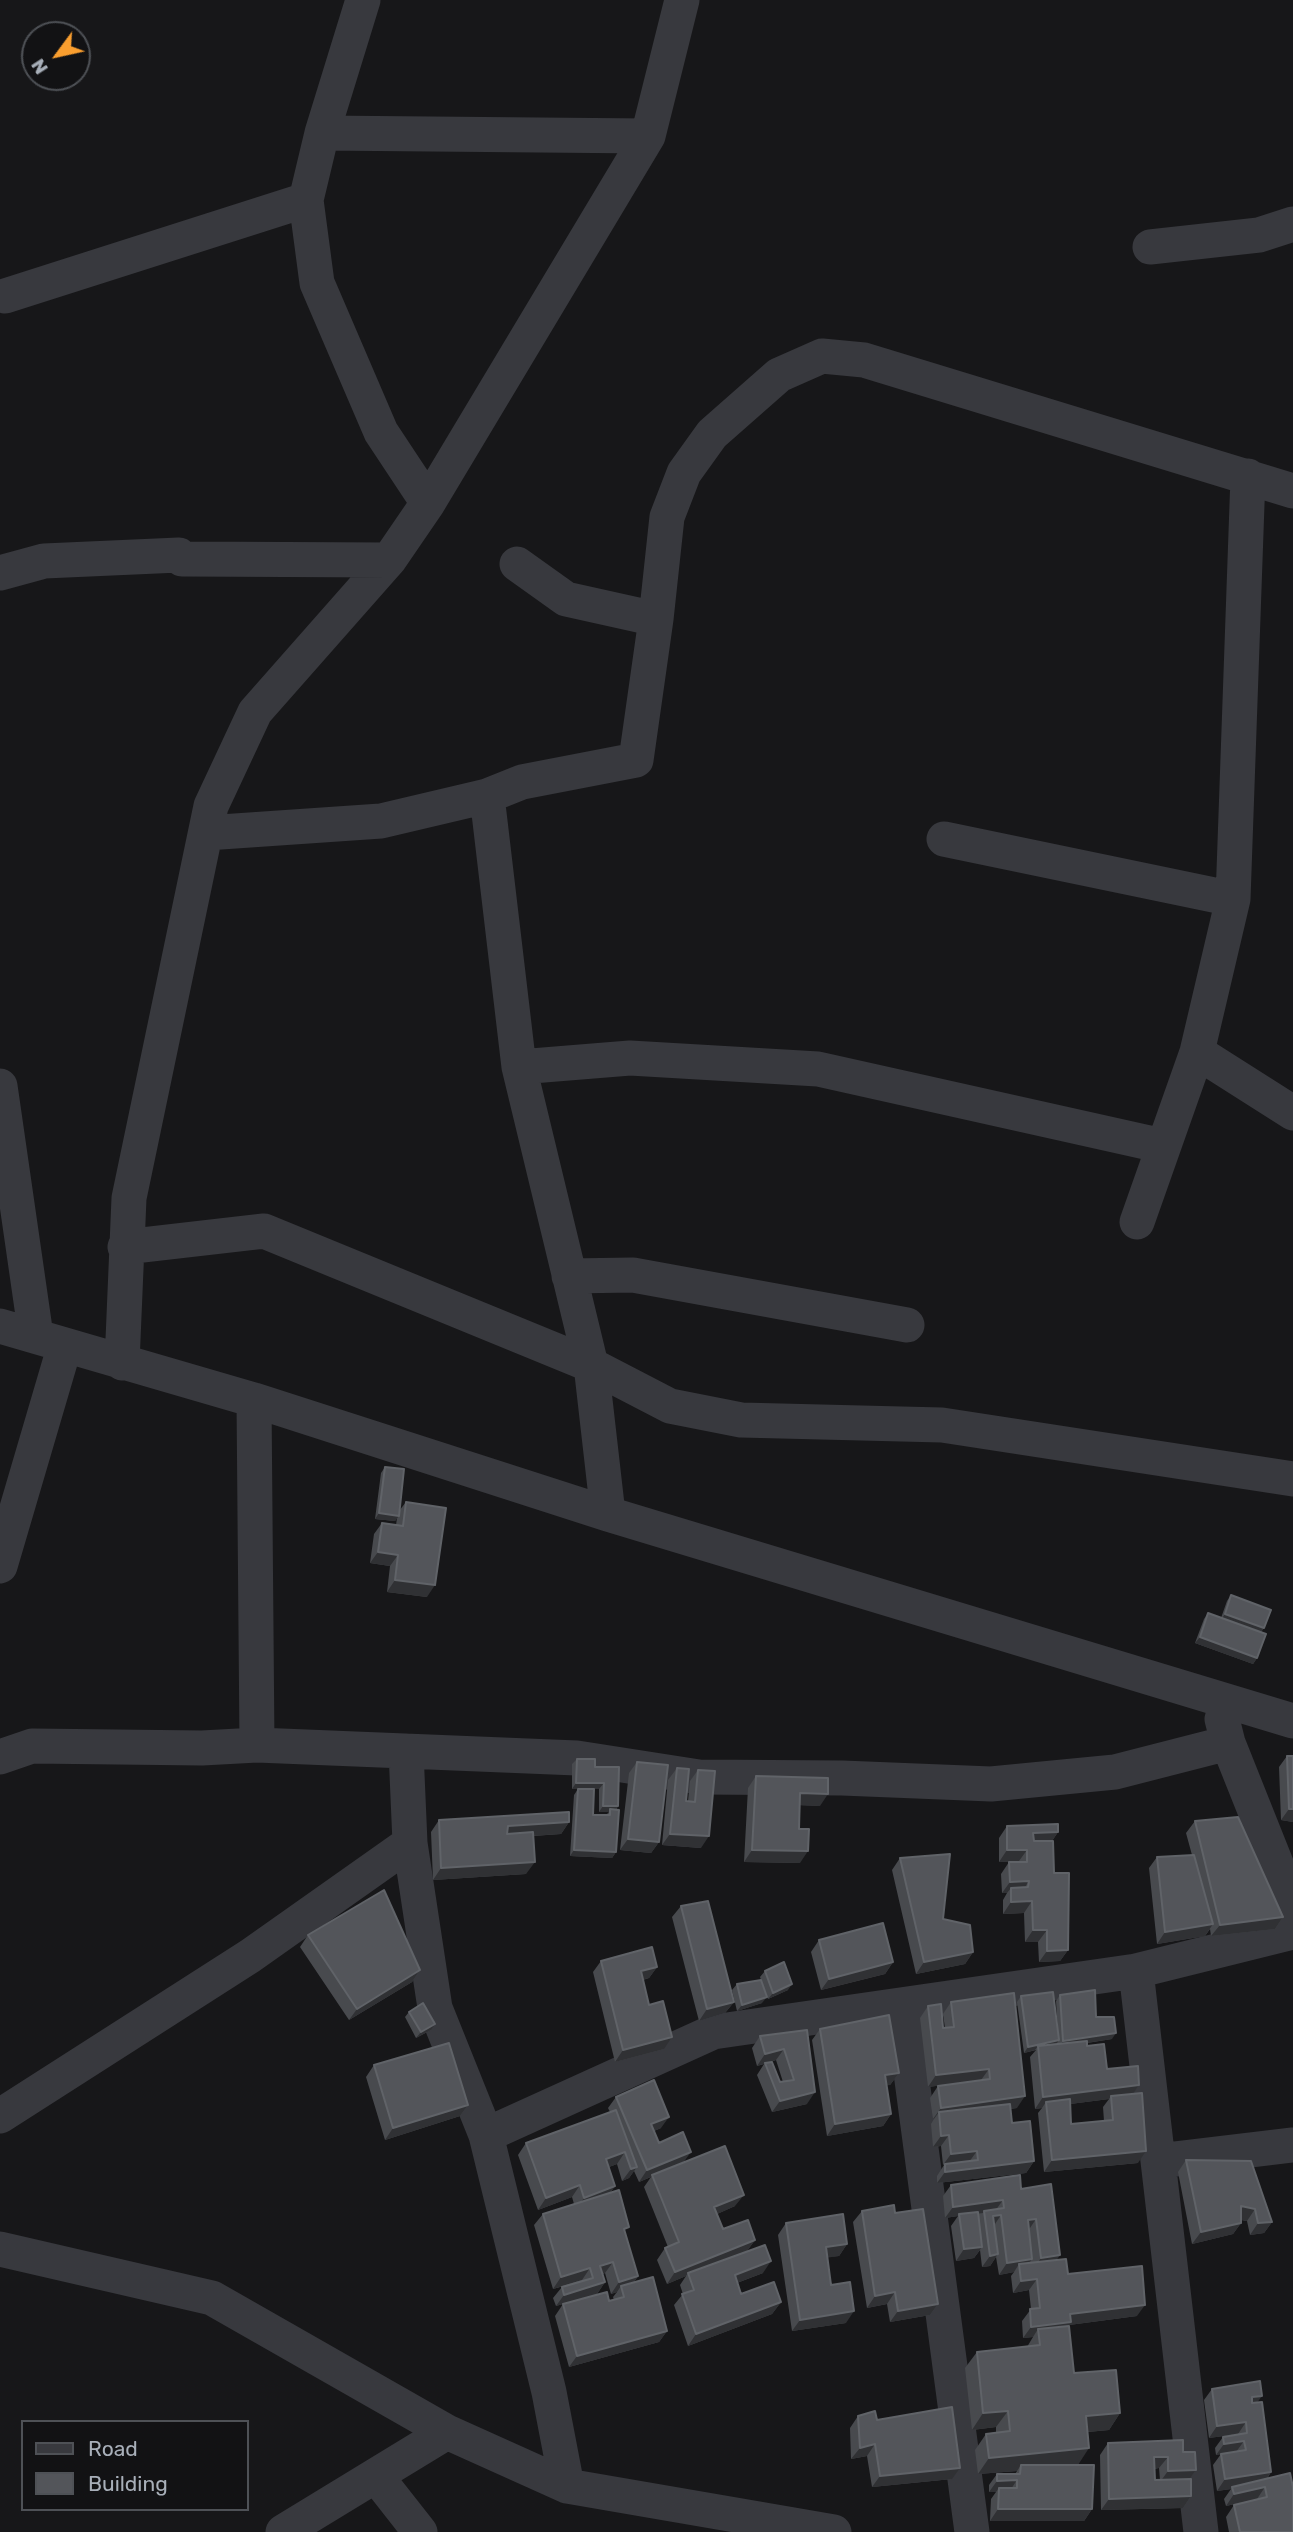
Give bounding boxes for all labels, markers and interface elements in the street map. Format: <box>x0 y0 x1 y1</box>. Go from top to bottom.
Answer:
north arrow <box>21 21 91 91</box>
text: N <box>26 55 53 79</box>
legend <box>21 2420 248 2511</box>
text: Road <box>88 2436 138 2461</box>
text: Building <box>88 2471 168 2496</box>

